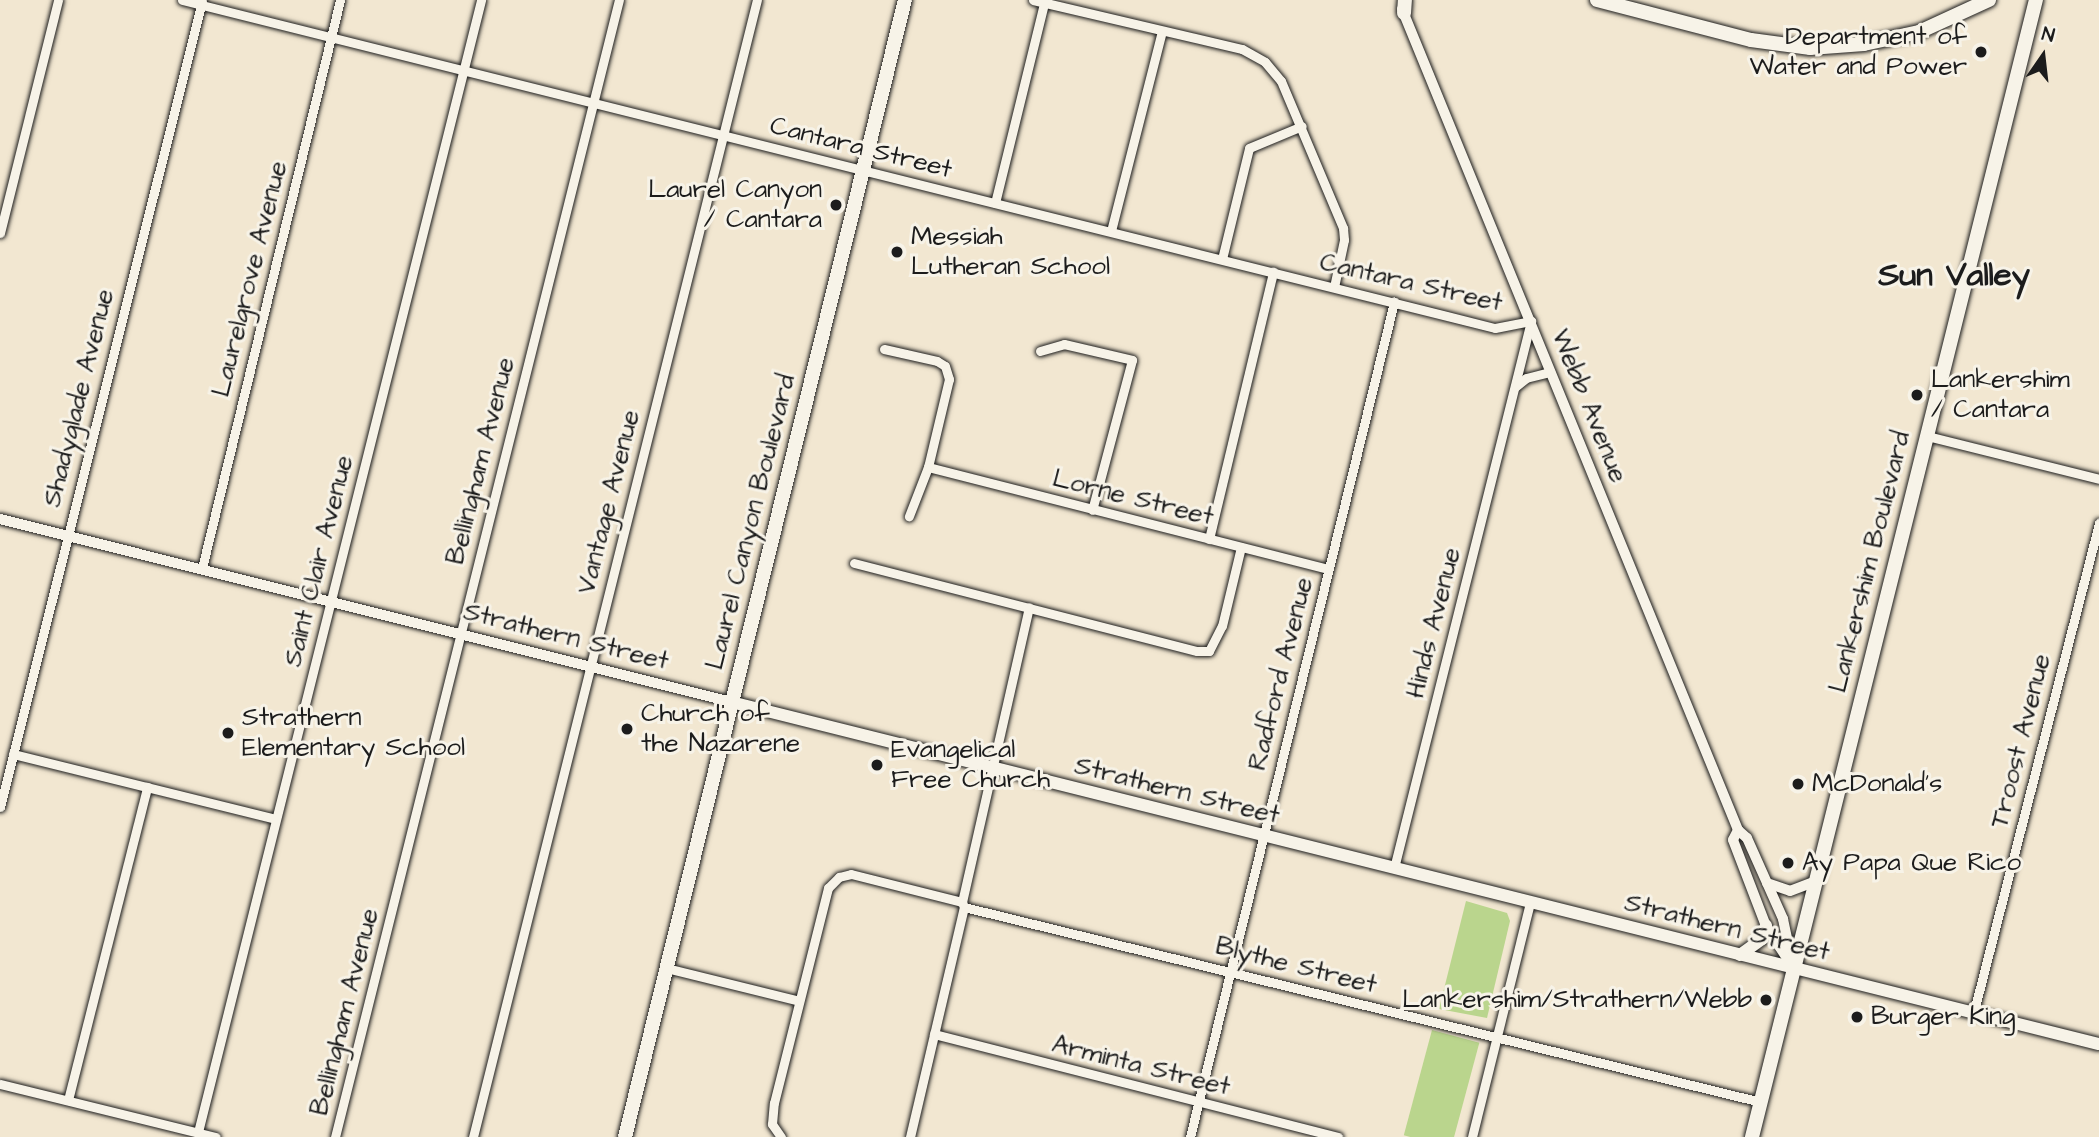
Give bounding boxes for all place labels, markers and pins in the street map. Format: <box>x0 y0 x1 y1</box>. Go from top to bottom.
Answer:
place label: Department of Water and Power <box>1749 21 1967 82</box>
marker: Department of Water and Power <box>1973 44 1989 60</box>
place label: Laurel Canyon / Cantara <box>648 174 822 235</box>
marker: Laurel Canyon / Cantara <box>828 197 844 213</box>
place label: Messiah Lutheran School <box>911 221 1110 282</box>
marker: Messiah Lutheran School <box>889 244 905 260</box>
place label: Lankershim / Cantara <box>1931 364 2070 426</box>
marker: Lankershim / Cantara <box>1909 387 1925 403</box>
place label: Church of the Nazarene <box>641 698 800 760</box>
place label: Strathern Elementary School <box>242 702 465 764</box>
marker: Church of the Nazarene <box>619 721 635 737</box>
marker: Strathern Elementary School <box>220 725 236 741</box>
place label: Evangelical Free Church <box>891 734 1050 796</box>
marker: Evangelical Free Church <box>869 757 885 773</box>
place label: McDonald's <box>1812 768 1942 800</box>
marker: McDonald's <box>1790 776 1806 792</box>
place label: Ay Papa Que Rico <box>1802 847 2021 879</box>
marker: Ay Papa Que Rico <box>1780 855 1796 871</box>
place label: Lankershim/Strathern/Webb <box>1402 984 1752 1016</box>
marker: Lankershim/Strathern/Webb <box>1758 992 1774 1008</box>
place label: Burger King <box>1871 1001 2015 1033</box>
marker: Burger King <box>1849 1009 1865 1025</box>

